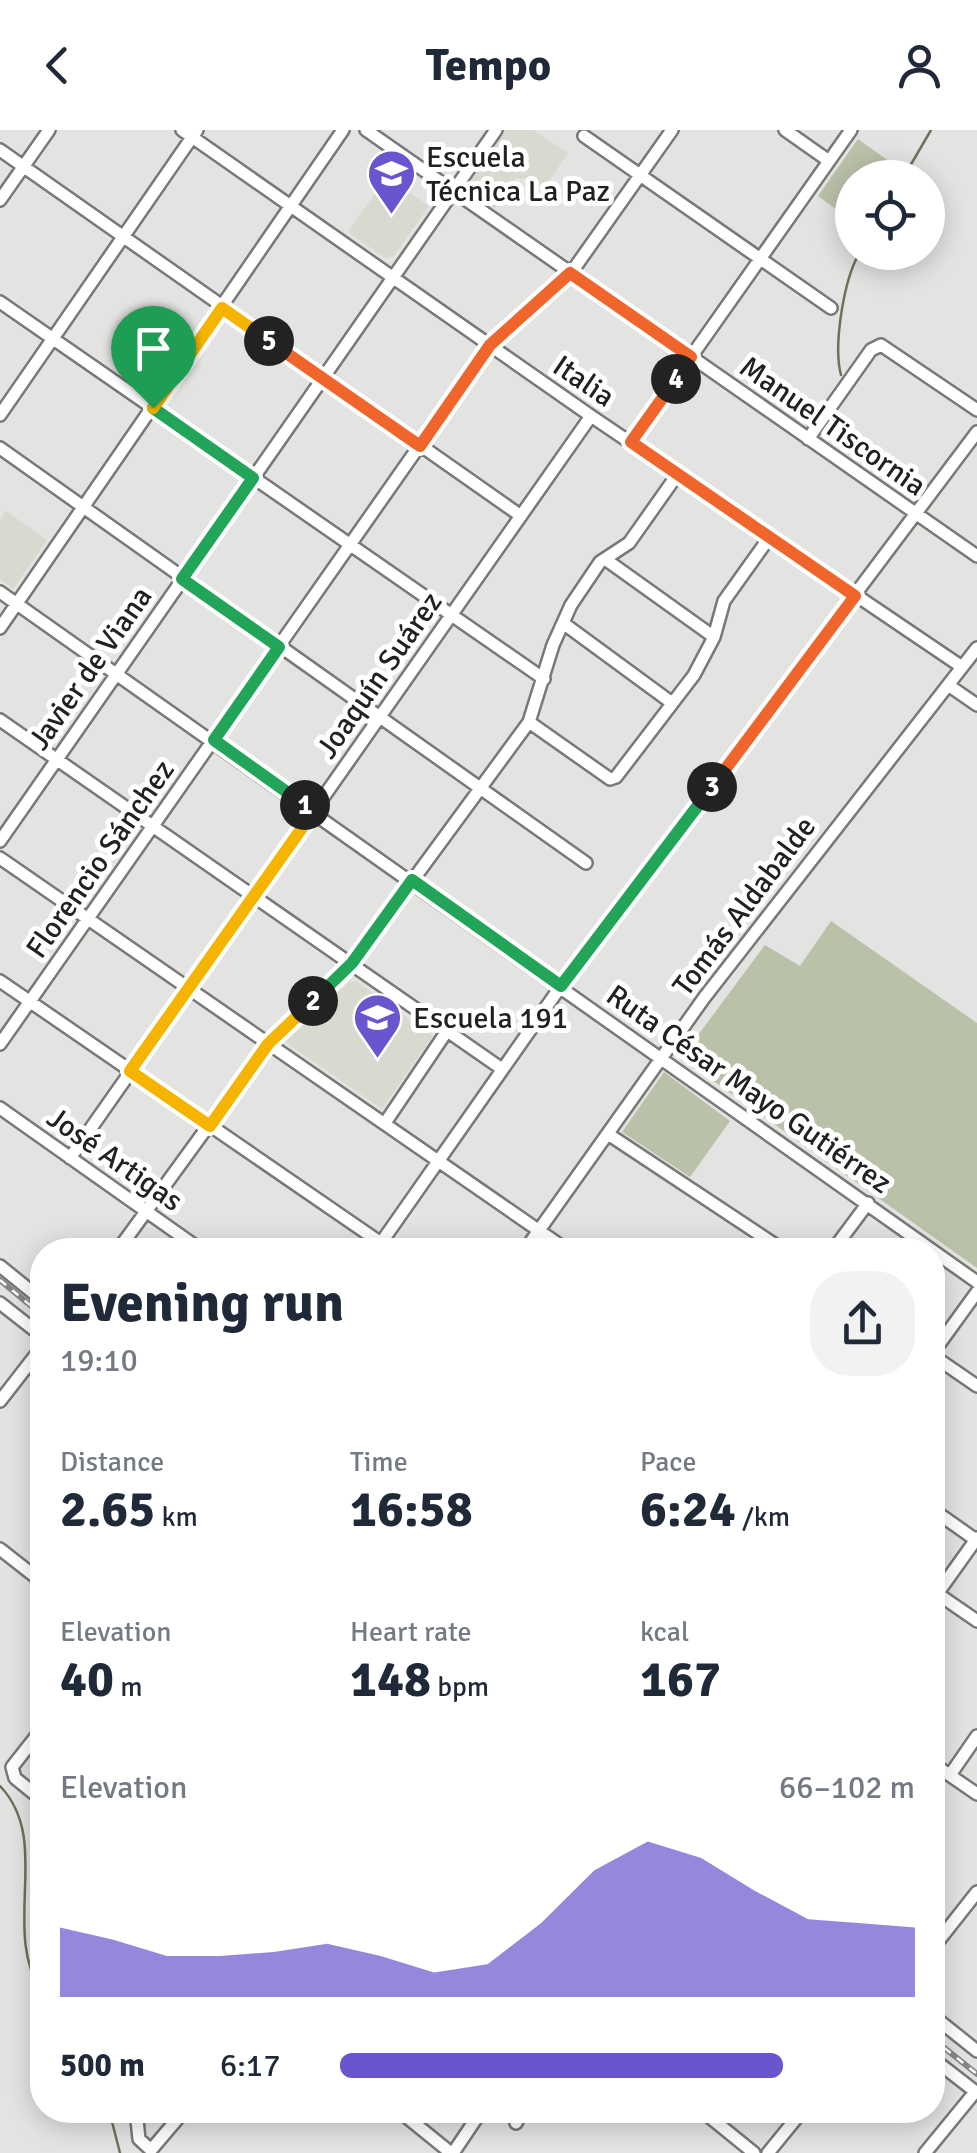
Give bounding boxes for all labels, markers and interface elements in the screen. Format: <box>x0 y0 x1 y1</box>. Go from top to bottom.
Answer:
icon: back <box>30 38 85 93</box>
text: Tempo <box>426 38 551 93</box>
icon: person <box>892 38 947 93</box>
place label: Escuela Técnica La Paz <box>426 139 610 210</box>
school or university icon: Escuela Técnica La Paz <box>365 148 417 216</box>
map controls <box>835 160 945 270</box>
button: locate <box>835 160 945 270</box>
pin <box>111 306 196 409</box>
pin: 5 <box>244 316 294 366</box>
icon: arrive <box>126 321 181 376</box>
text: 5 <box>261 324 277 358</box>
street label: Italia <box>546 347 622 415</box>
street label: Manuel Tiscornia <box>732 348 933 504</box>
pin: 4 <box>651 354 701 404</box>
text: 4 <box>668 362 684 396</box>
street label: Javier de Viana <box>20 579 160 757</box>
street label: Joaquín Suárez <box>308 585 450 766</box>
street label: Florencio Sánchez <box>18 753 183 966</box>
pin: 3 <box>687 762 737 812</box>
text: 3 <box>704 770 720 804</box>
pin: 1 <box>280 780 330 830</box>
text: 1 <box>297 788 313 822</box>
street label: Tomás Aldabalde <box>665 809 824 1003</box>
pin: 2 <box>288 976 338 1026</box>
street label: Ruta César Mayo Gutiérrez <box>599 977 898 1202</box>
text: 2 <box>305 984 321 1018</box>
school or university icon: Escuela 191 <box>352 992 404 1060</box>
place label: Escuela 191 <box>413 1000 568 1037</box>
street label: José Artigas <box>40 1099 190 1220</box>
text: Evening run <box>60 1269 344 1337</box>
button: share <box>810 1271 915 1376</box>
text: 19:10 <box>60 1341 138 1380</box>
text: Distance <box>60 1445 164 1479</box>
text: Time <box>350 1445 408 1479</box>
text: Pace <box>640 1445 696 1479</box>
text: 2.65 <box>60 1479 155 1541</box>
text: 16:58 <box>350 1479 473 1541</box>
text: 6:24 <box>640 1479 736 1541</box>
text: km <box>155 1500 198 1534</box>
text: /km <box>736 1500 790 1534</box>
text: Elevation <box>60 1615 172 1649</box>
text: Heart rate <box>350 1615 472 1649</box>
text: kcal <box>640 1615 689 1649</box>
text: 40 <box>60 1649 114 1711</box>
text: 148 <box>350 1649 431 1711</box>
text: 167 <box>640 1649 721 1711</box>
text: m <box>114 1670 143 1704</box>
text: bpm <box>431 1670 489 1704</box>
text: Elevation <box>60 1768 187 1807</box>
text: 66–102 m <box>779 1768 915 1807</box>
text: 500 m <box>60 2046 145 2085</box>
text: 6:17 <box>220 2046 280 2085</box>

